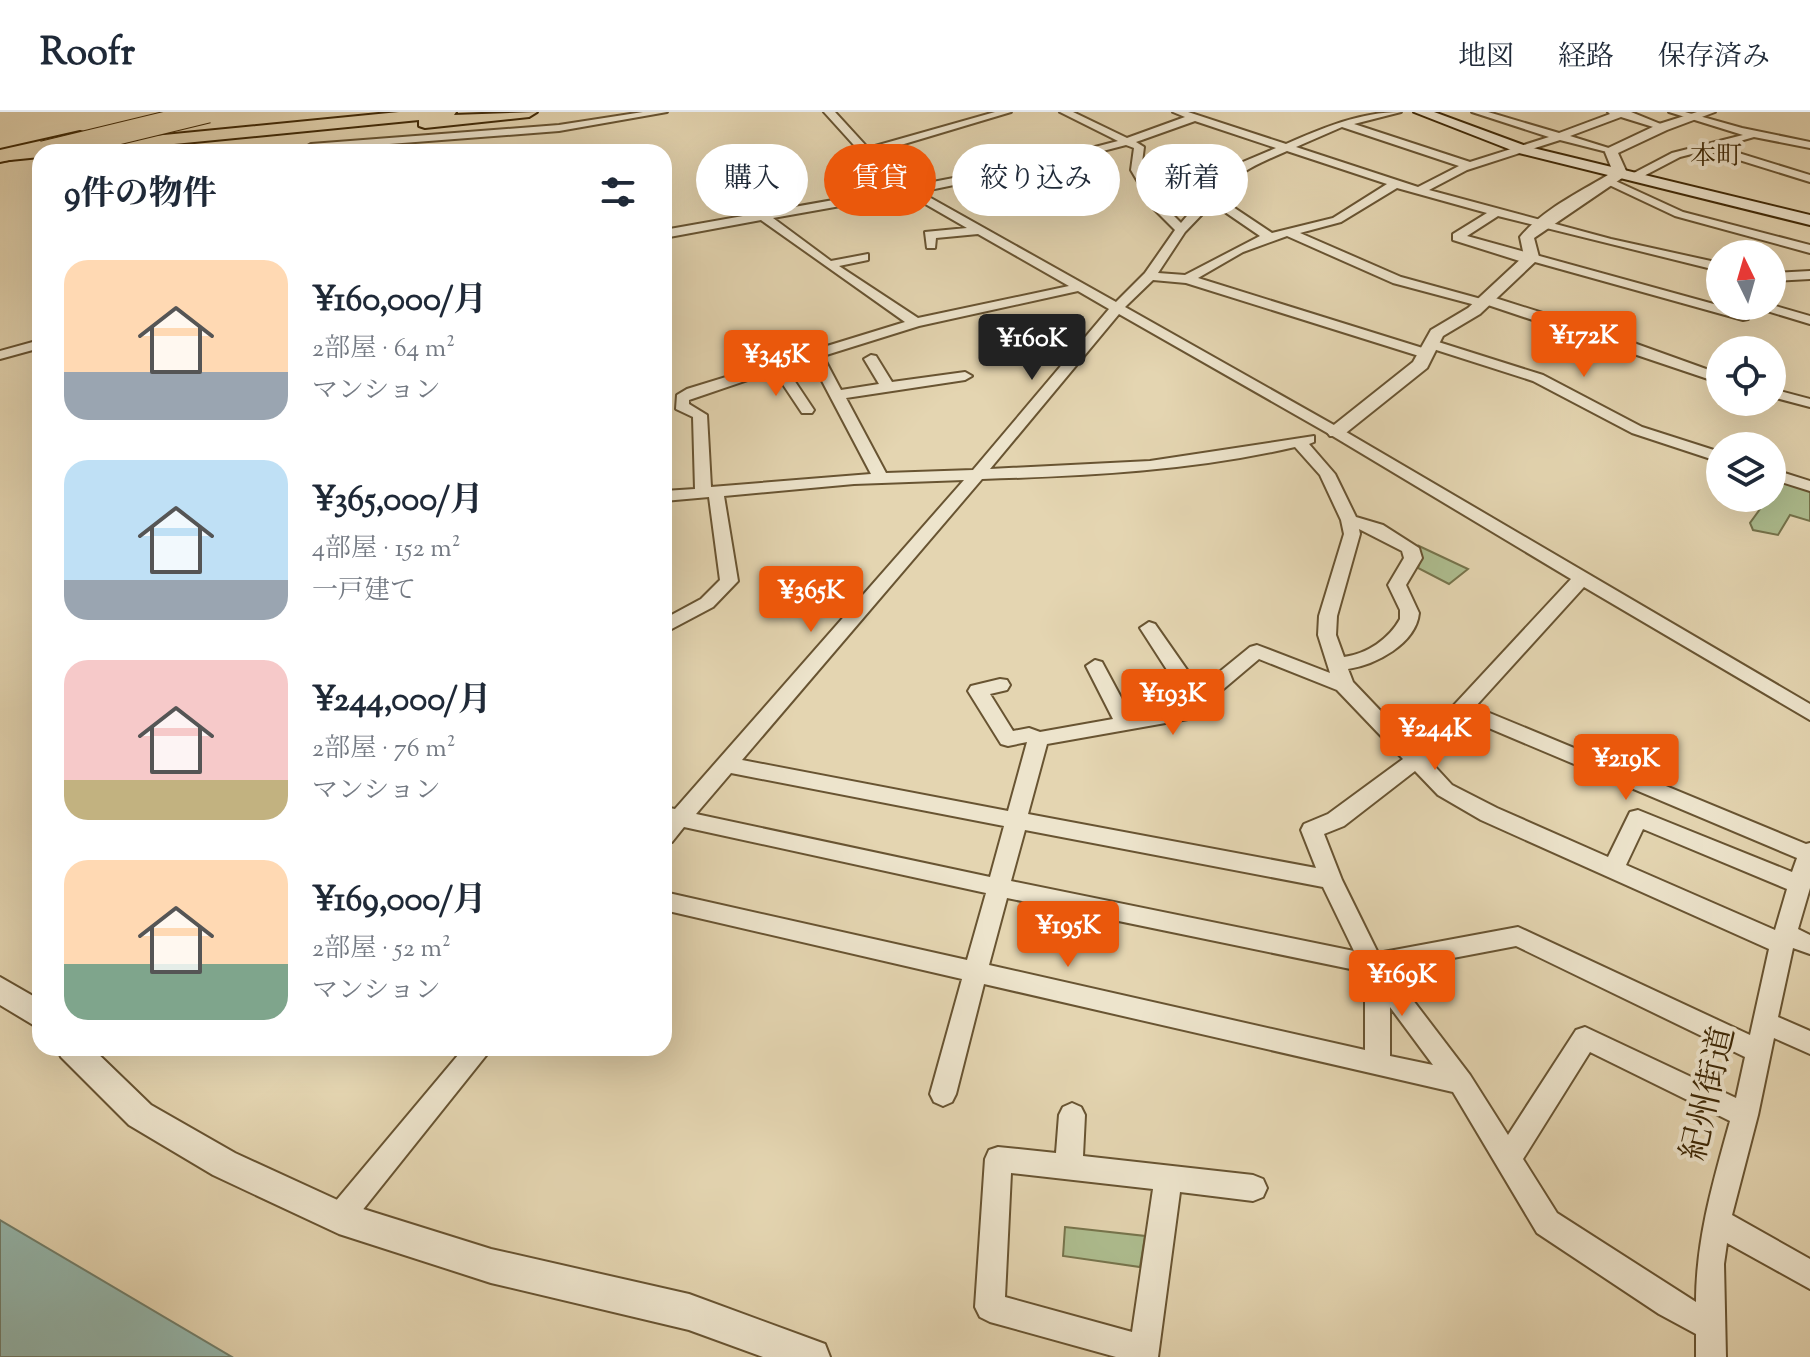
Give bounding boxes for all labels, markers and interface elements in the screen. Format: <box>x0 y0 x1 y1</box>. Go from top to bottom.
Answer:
text: Roofr <box>40 28 135 82</box>
text: 地図 <box>1458 38 1514 78</box>
text: 経路 <box>1558 38 1614 78</box>
text: 保存済み <box>1658 38 1770 78</box>
district label: 本町 <box>1690 139 1742 176</box>
chip: 購入 <box>696 144 808 216</box>
chip: 賃貸 <box>824 144 936 216</box>
chip: 絞り込み <box>952 144 1120 216</box>
chip: 新着 <box>1136 144 1248 216</box>
icon: filters <box>596 170 640 214</box>
text: 9件の物件 <box>64 171 217 220</box>
north arrow <box>1706 240 1786 320</box>
map controls <box>1706 240 1786 512</box>
text: ¥160,000/月 <box>312 277 487 326</box>
icon: home <box>128 292 224 388</box>
pin: ¥172K <box>1528 311 1640 379</box>
pin: ¥160K <box>976 314 1088 382</box>
text: ¥172K <box>1549 318 1619 355</box>
text: ¥160K <box>996 321 1068 358</box>
pin: ¥345K <box>720 330 832 398</box>
text: 2部屋 · 64 m² <box>312 331 455 368</box>
button: locate <box>1706 336 1786 416</box>
text: ¥345K <box>742 337 810 374</box>
text: マンション <box>312 373 441 410</box>
button: layers <box>1706 432 1786 512</box>
text: ¥365,000/月 <box>312 477 484 526</box>
icon: home <box>128 492 224 588</box>
text: 4部屋 · 152 m² <box>312 531 460 568</box>
pin: ¥365K <box>755 566 867 634</box>
text: 一戸建て <box>312 573 416 610</box>
text: ¥365K <box>777 573 845 610</box>
pin: ¥193K <box>1117 669 1229 737</box>
text: ¥193K <box>1139 676 1207 713</box>
text: ¥244,000/月 <box>312 677 492 726</box>
icon: home <box>128 692 224 788</box>
pin: ¥244K <box>1379 704 1491 772</box>
text: ¥244K <box>1398 711 1472 748</box>
text: 2部屋 · 76 m² <box>312 731 456 768</box>
pin: ¥219K <box>1570 734 1682 802</box>
text: ¥219K <box>1592 741 1660 778</box>
text: マンション <box>312 773 441 810</box>
text: ¥169,000/月 <box>312 877 487 926</box>
icon: home <box>128 892 224 988</box>
pin: ¥195K <box>1012 901 1124 969</box>
text: ¥195K <box>1035 908 1101 945</box>
text: 2部屋 · 52 m² <box>312 931 451 968</box>
pin: ¥169K <box>1346 950 1458 1018</box>
text: ¥169K <box>1367 957 1437 994</box>
text: マンション <box>312 973 441 1010</box>
street label: 紀州街道 <box>1671 1022 1749 1166</box>

